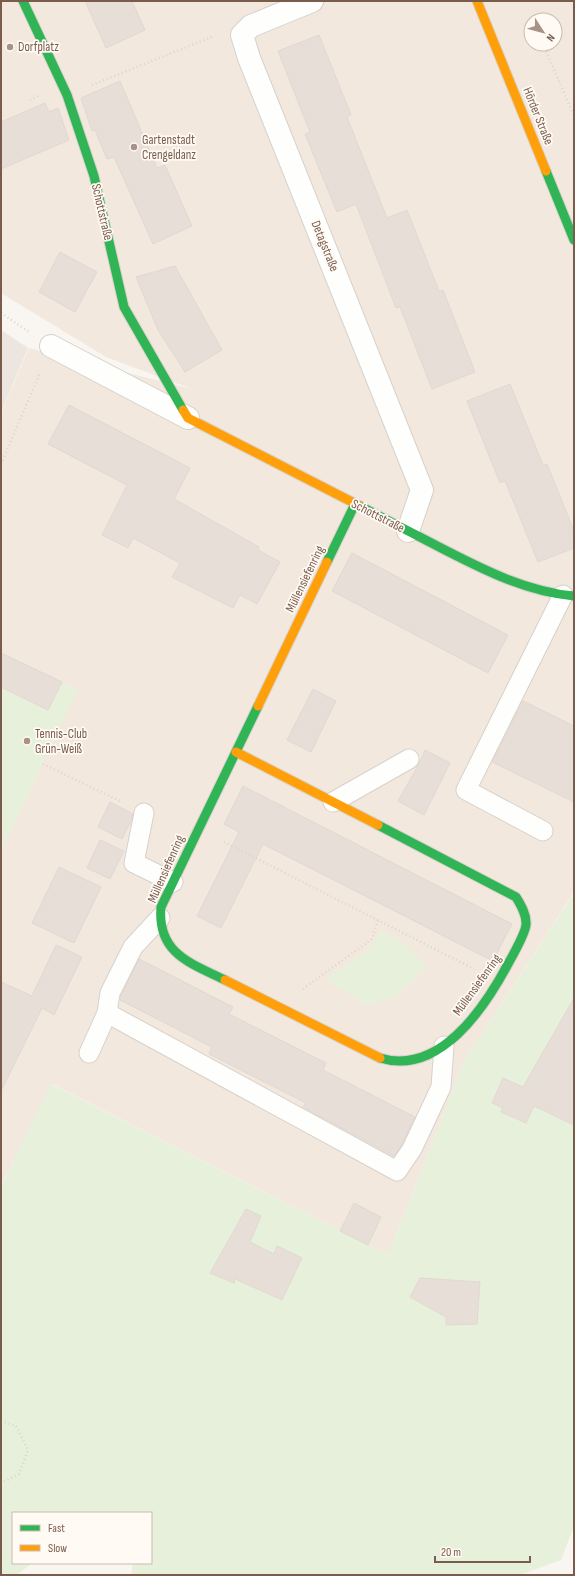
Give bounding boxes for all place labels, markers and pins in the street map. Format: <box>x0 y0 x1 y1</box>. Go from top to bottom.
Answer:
place label: Dorfplatz <box>18 39 59 55</box>
marker: Dorfplatz <box>5 42 15 52</box>
place label: Gartenstadt Crengeldanz <box>142 132 196 163</box>
marker: Gartenstadt Crengeldanz <box>129 142 139 152</box>
place label: Tennis-Club Grün-Weiß <box>35 726 87 757</box>
marker: Tennis-Club Grün-Weiß <box>22 736 32 746</box>

